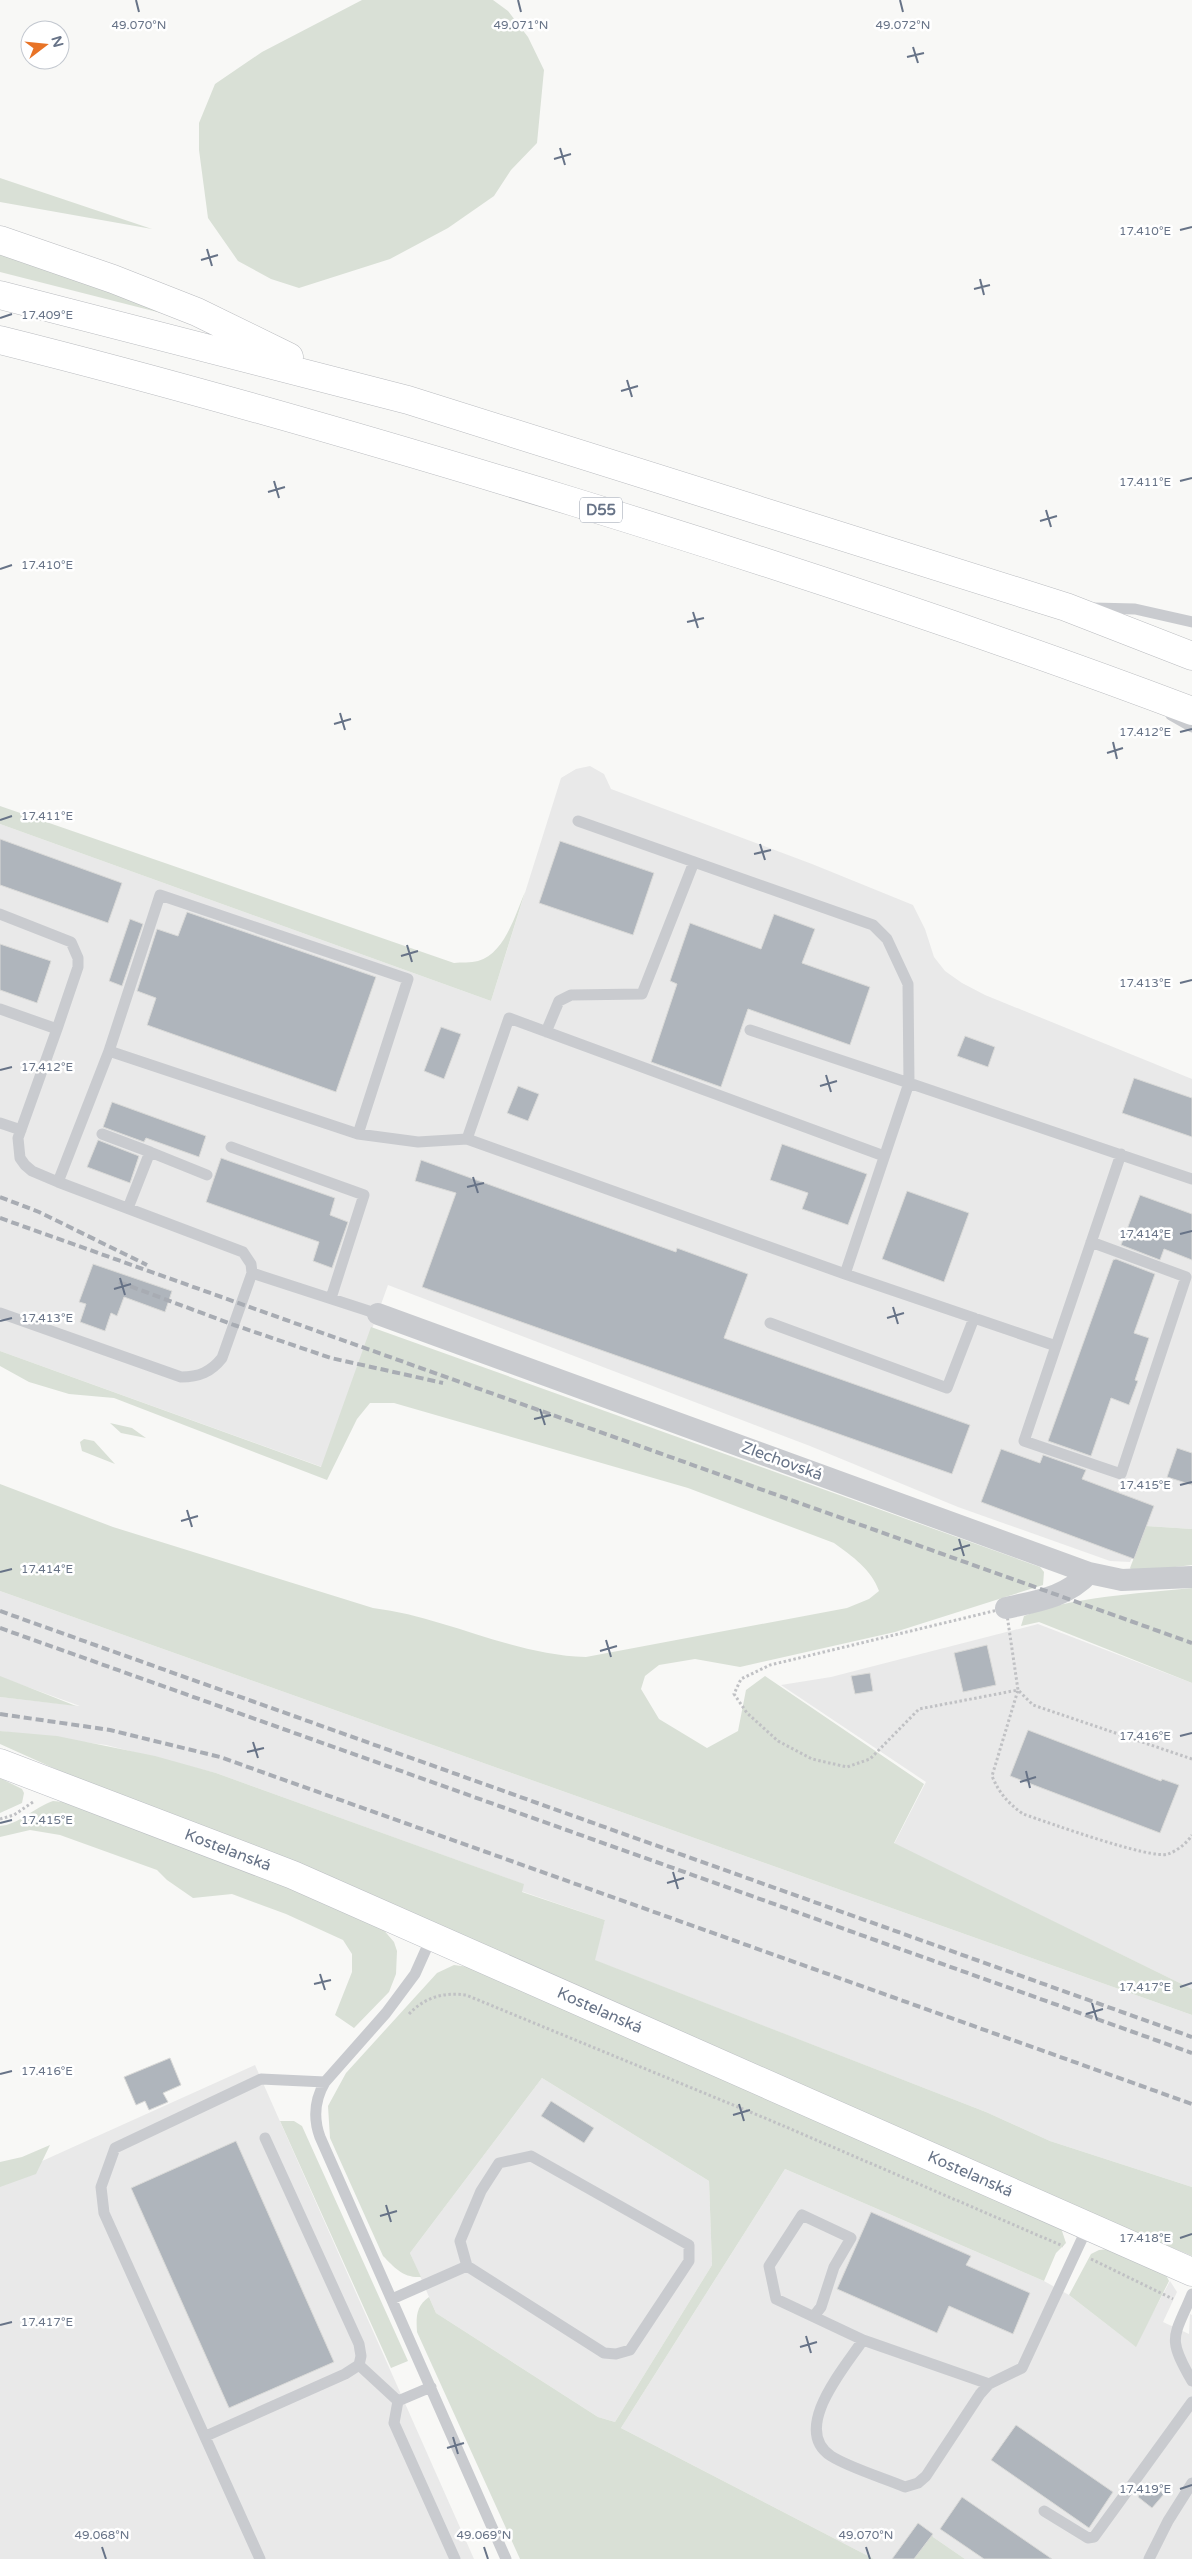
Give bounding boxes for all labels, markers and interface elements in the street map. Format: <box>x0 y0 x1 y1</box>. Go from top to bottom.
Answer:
text: 49.070°N <box>112 18 166 32</box>
text: 49.071°N <box>494 18 548 32</box>
text: 49.072°N <box>876 18 930 32</box>
north arrow <box>20 20 70 70</box>
text: N <box>47 34 67 49</box>
text: 17.410°E <box>1119 224 1171 238</box>
text: 17.409°E <box>21 308 73 322</box>
text: 17.411°E <box>1119 475 1171 489</box>
road number: D55 <box>580 498 622 522</box>
text: 17.410°E <box>21 558 73 572</box>
text: 17.412°E <box>1119 725 1171 739</box>
text: 17.411°E <box>21 809 73 823</box>
text: 17.413°E <box>1119 976 1171 990</box>
text: 17.412°E <box>21 1060 73 1074</box>
text: 17.414°E <box>1119 1227 1171 1241</box>
text: 17.413°E <box>21 1311 73 1325</box>
street label: Zlechovská <box>739 1437 825 1485</box>
text: 17.415°E <box>1119 1478 1171 1492</box>
text: 17.414°E <box>21 1562 73 1576</box>
text: 17.416°E <box>1119 1729 1171 1743</box>
text: 17.415°E <box>21 1813 73 1827</box>
street label: Kostelanská <box>182 1825 274 1876</box>
text: 17.417°E <box>1119 1980 1172 1994</box>
street label: Kostelanská <box>554 1983 645 2038</box>
text: 17.416°E <box>21 2064 73 2078</box>
street label: Kostelanská <box>924 2147 1016 2202</box>
text: 17.418°E <box>1119 2231 1171 2245</box>
text: 17.417°E <box>21 2315 74 2329</box>
text: 17.419°E <box>1119 2482 1171 2496</box>
text: 49.068°N <box>75 2528 129 2542</box>
text: 49.069°N <box>457 2528 511 2542</box>
text: 49.070°N <box>839 2528 893 2542</box>

